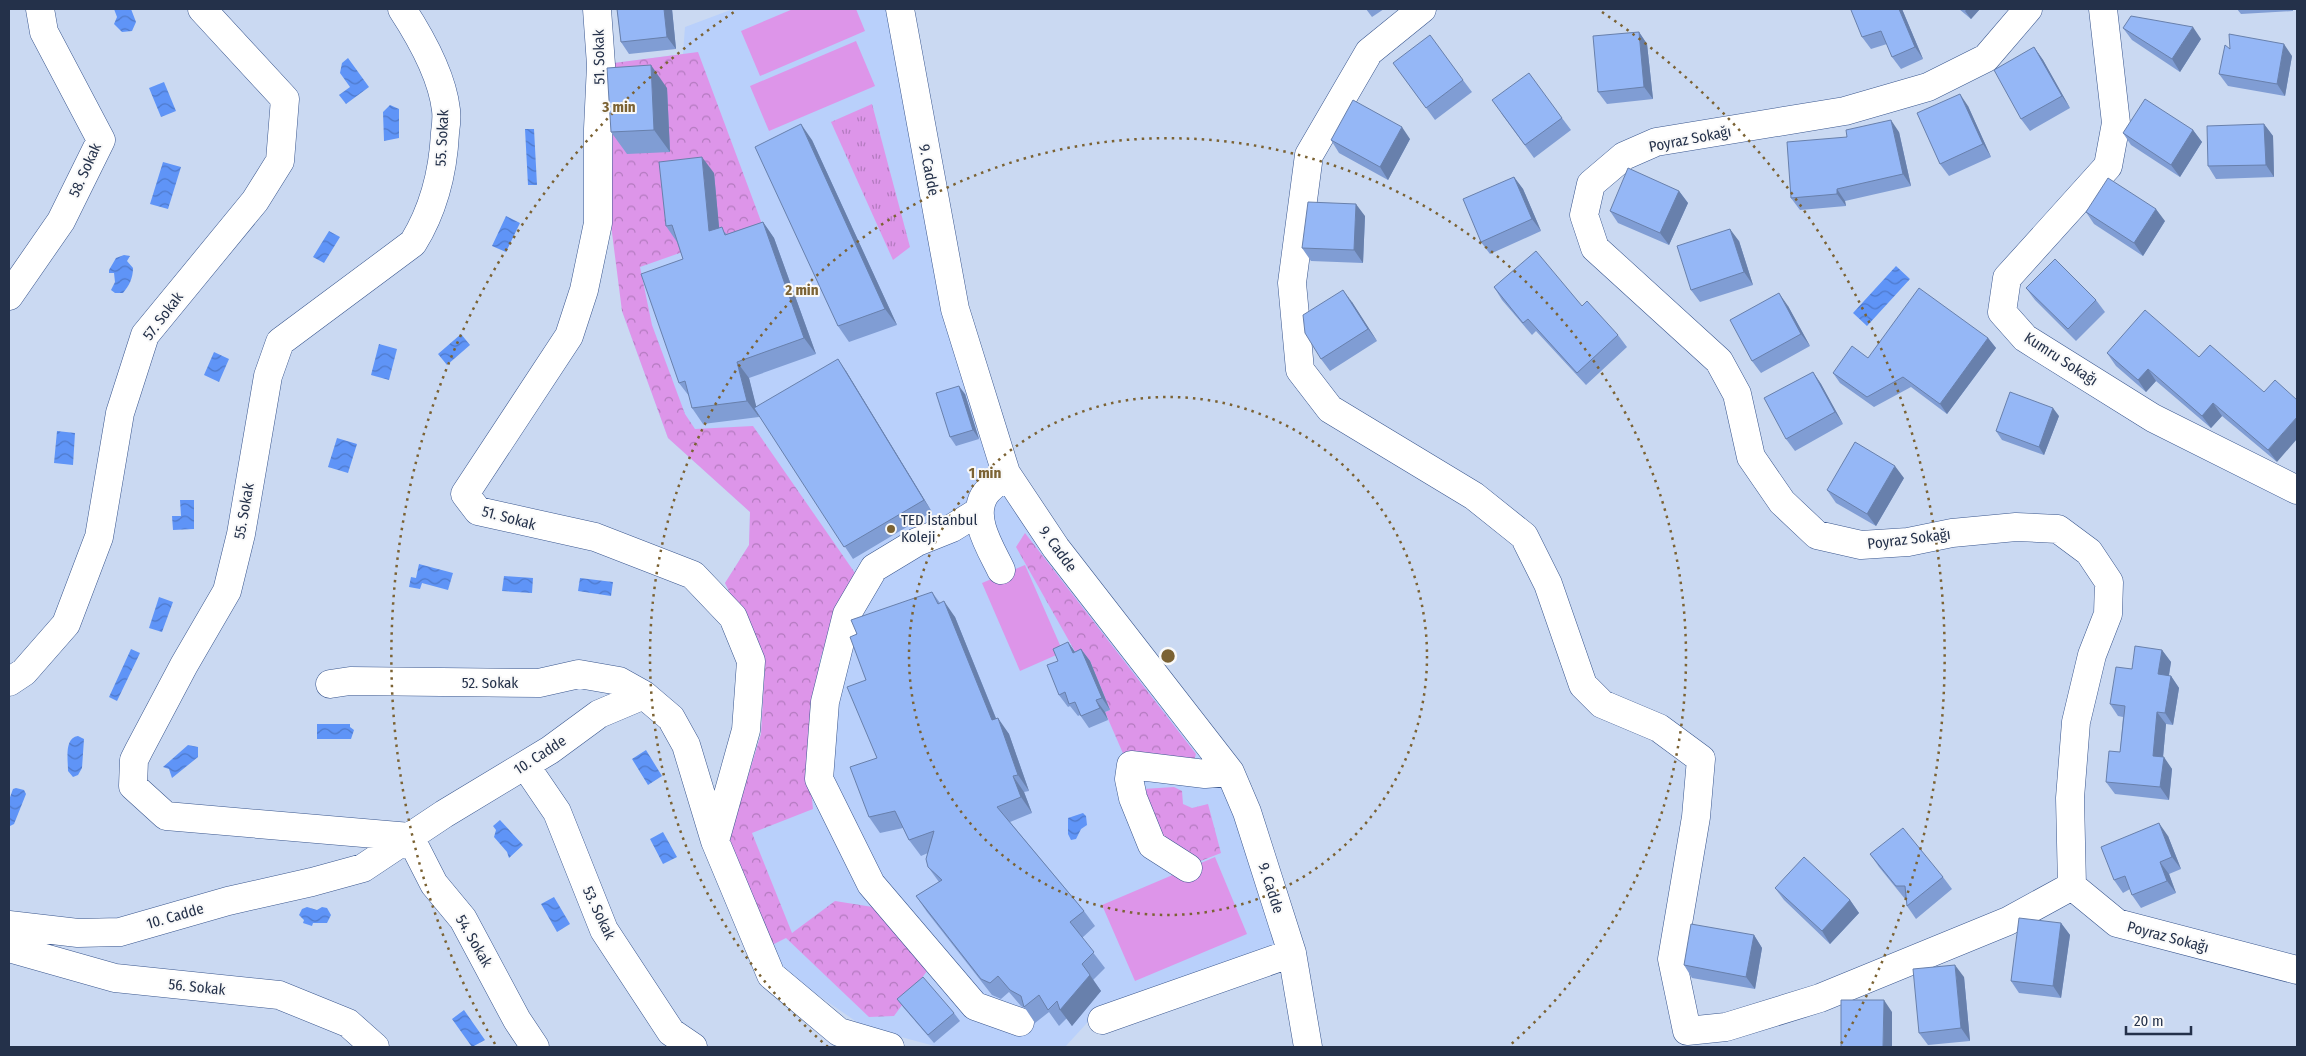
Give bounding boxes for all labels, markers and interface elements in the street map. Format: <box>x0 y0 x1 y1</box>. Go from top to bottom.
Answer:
street label: 51. Sokak <box>590 29 608 85</box>
text: 3 min <box>601 98 636 116</box>
street label: 55. Sokak <box>432 109 452 167</box>
street label: Poyraz Sokağı <box>1647 122 1733 156</box>
street label: 58. Sokak <box>65 140 105 200</box>
street label: 9. Cadde <box>915 143 943 197</box>
text: 2 min <box>784 281 819 299</box>
street label: 57. Sokak <box>139 288 187 344</box>
street label: Kumru Sokağı <box>2021 329 2101 389</box>
text: 1 min <box>969 464 1001 482</box>
street label: 55. Sokak <box>230 481 258 541</box>
street label: 51. Sokak <box>480 502 538 534</box>
place label: TED İstanbul Koleji <box>901 511 977 546</box>
marker: TED İstanbul Koleji <box>885 523 897 535</box>
street label: 9. Cadde <box>1035 523 1081 575</box>
street label: Poyraz Sokağı <box>1866 525 1952 553</box>
centre of rings <box>1159 647 1177 665</box>
street label: 52. Sokak <box>462 674 518 692</box>
street label: 10. Cadde <box>510 731 570 779</box>
street label: 9. Cadde <box>1254 860 1288 916</box>
street label: 53. Sokak <box>579 884 619 942</box>
street label: 10. Cadde <box>144 899 206 933</box>
street label: 54. Sokak <box>452 912 496 970</box>
street label: Poyraz Sokağı <box>2125 917 2211 957</box>
street label: 56. Sokak <box>167 975 227 999</box>
scale bar <box>2126 1004 2191 1036</box>
text: 20 m <box>2134 1012 2164 1030</box>

